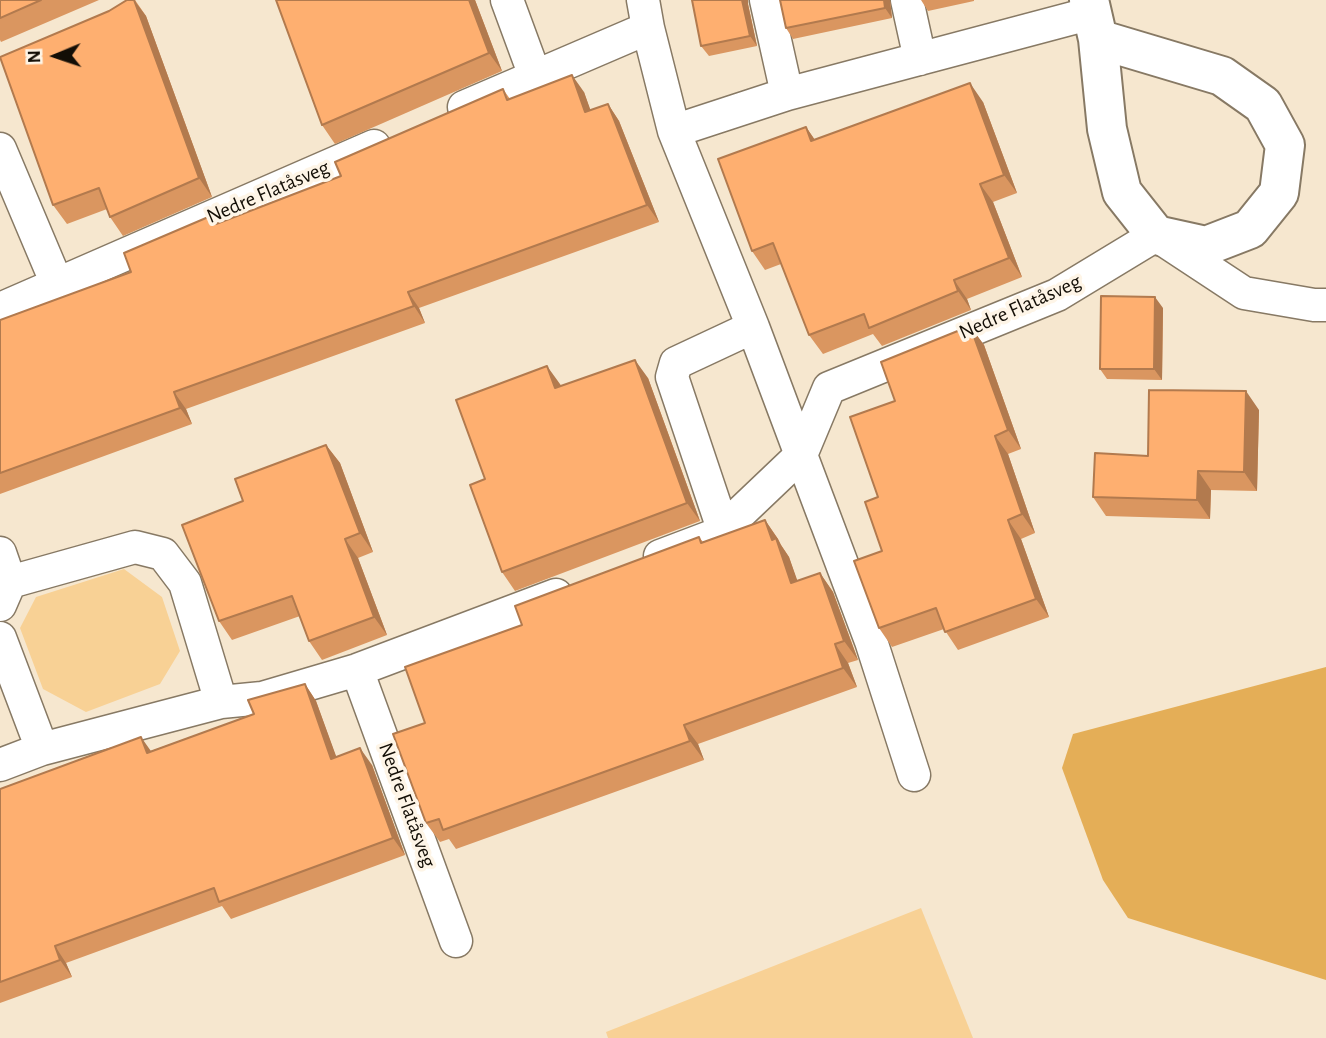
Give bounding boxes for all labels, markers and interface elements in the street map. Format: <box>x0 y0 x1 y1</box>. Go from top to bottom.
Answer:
north arrow <box>21 21 91 91</box>
text: N <box>25 50 44 64</box>
street label: Nedre Flatåsveg <box>203 155 333 229</box>
street label: Nedre Flatåsveg <box>955 269 1085 345</box>
street label: Nedre Flatåsveg <box>373 739 441 871</box>

